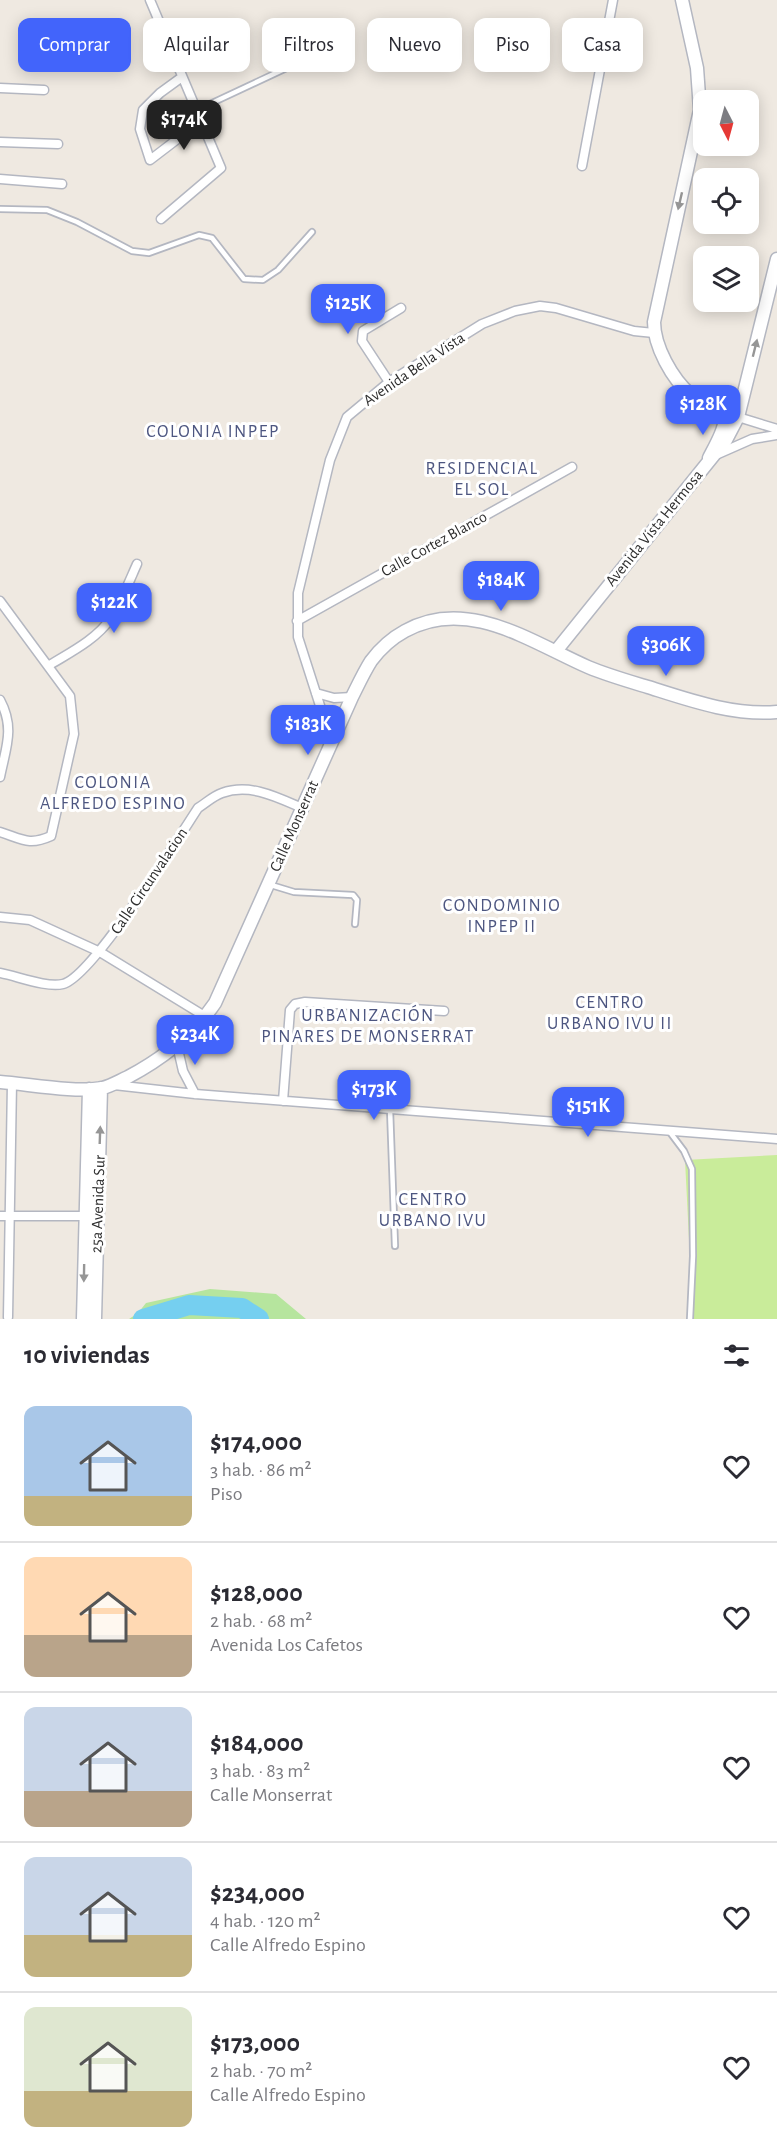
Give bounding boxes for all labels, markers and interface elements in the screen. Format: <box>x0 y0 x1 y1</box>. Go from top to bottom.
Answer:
chip: Comprar <box>18 18 131 72</box>
chip: Alquilar <box>143 18 250 72</box>
chip: Filtros <box>262 18 355 72</box>
chip: Nuevo <box>367 18 462 72</box>
chip: Piso <box>474 18 550 72</box>
chip: Casa <box>562 18 643 72</box>
north arrow <box>693 90 759 156</box>
map controls <box>693 90 759 312</box>
pin: $174K <box>142 100 226 151</box>
text: $174K <box>161 109 207 129</box>
button: locate <box>693 168 759 234</box>
one-way arrow <box>675 192 685 211</box>
button: layers <box>693 246 759 312</box>
pin: $125K <box>306 284 390 335</box>
text: $125K <box>325 293 371 313</box>
street label: Avenida Bella Vista <box>360 329 468 409</box>
one-way arrow <box>750 339 760 357</box>
pin: $128K <box>661 385 745 436</box>
text: $128K <box>679 394 727 414</box>
district label: COLONIA INPEP <box>146 423 280 441</box>
district label: RESIDENCIAL EL SOL <box>426 460 538 499</box>
street label: Avenida Vista Hermosa <box>602 467 706 589</box>
street label: Calle Cortez Blanco <box>378 508 490 580</box>
pin: $184K <box>459 561 543 612</box>
text: $184K <box>477 570 525 590</box>
pin: $122K <box>72 583 156 634</box>
text: $122K <box>91 592 137 612</box>
pin: $306K <box>624 626 708 677</box>
text: $306K <box>641 635 691 655</box>
pin: $183K <box>266 705 350 756</box>
text: $183K <box>285 714 331 734</box>
district label: COLONIA ALFREDO ESPINO <box>40 774 186 813</box>
street label: Calle Monserrat <box>267 778 321 874</box>
street label: Calle Circunvalacion <box>108 825 190 937</box>
district label: CONDOMINIO INPEP II <box>443 897 561 936</box>
district label: CENTRO URBANO IVU II <box>547 994 673 1033</box>
district label: URBANIZACIÓN PINARES DE MONSERRAT <box>261 1004 475 1046</box>
pin: $234K <box>153 1015 237 1066</box>
text: $234K <box>171 1024 219 1044</box>
pin: $173K <box>332 1070 416 1121</box>
text: $173K <box>351 1079 397 1099</box>
pin: $151K <box>546 1087 630 1138</box>
text: $151K <box>566 1096 610 1116</box>
one-way arrow <box>95 1125 105 1144</box>
street label: 25a Avenida Sur <box>88 1154 108 1253</box>
district label: CENTRO URBANO IVU <box>379 1191 487 1230</box>
one-way arrow <box>79 1264 89 1283</box>
icon: filters <box>720 1339 753 1372</box>
text: 10 viviendas <box>24 1342 150 1368</box>
text: $174,000 <box>210 1429 302 1455</box>
icon: home <box>72 1430 144 1502</box>
icon: heart <box>720 1450 753 1483</box>
text: 3 hab. · 86 m² <box>210 1460 311 1480</box>
text: Piso <box>210 1484 242 1504</box>
text: $128,000 <box>210 1580 303 1606</box>
icon: home <box>72 1581 144 1653</box>
icon: heart <box>720 1601 753 1634</box>
text: 2 hab. · 68 m² <box>210 1611 312 1631</box>
text: Avenida Los Cafetos <box>210 1635 363 1655</box>
text: $184,000 <box>210 1730 304 1756</box>
icon: home <box>72 1731 144 1803</box>
icon: heart <box>720 1751 753 1784</box>
text: 3 hab. · 83 m² <box>210 1761 310 1781</box>
text: Calle Monserrat <box>210 1785 332 1805</box>
text: $234,000 <box>210 1880 305 1906</box>
icon: home <box>72 1881 144 1953</box>
icon: heart <box>720 1901 753 1934</box>
text: 4 hab. · 120 m² <box>210 1911 320 1931</box>
text: Calle Alfredo Espino <box>210 1935 366 1955</box>
text: $173,000 <box>210 2030 300 2056</box>
icon: home <box>72 2031 144 2103</box>
icon: heart <box>720 2051 753 2084</box>
text: 2 hab. · 70 m² <box>210 2061 312 2081</box>
text: Calle Alfredo Espino <box>210 2085 366 2105</box>

